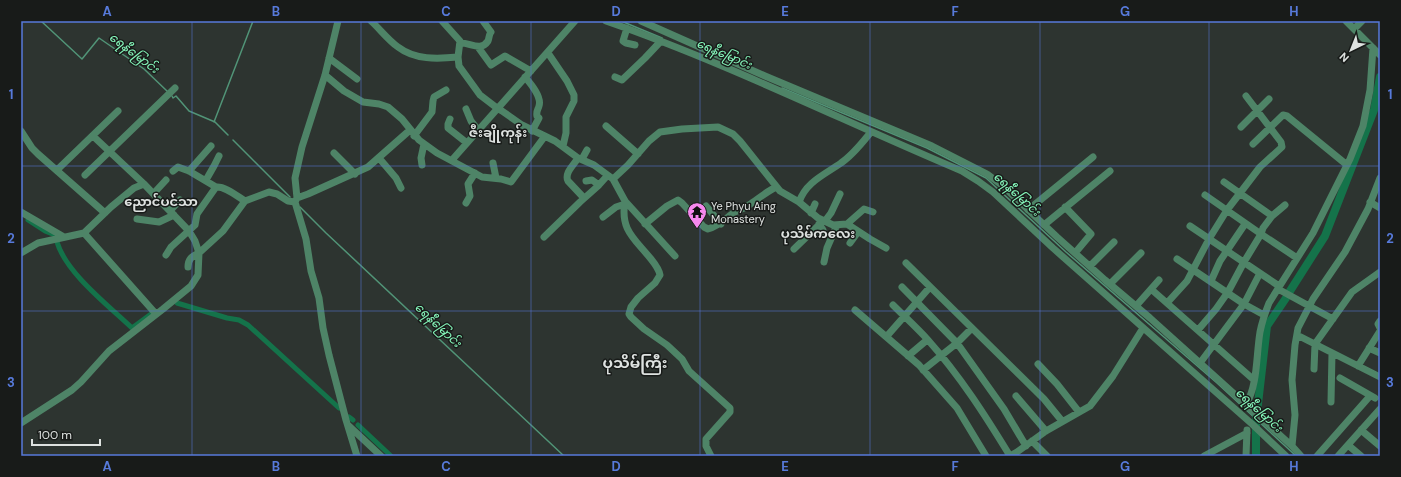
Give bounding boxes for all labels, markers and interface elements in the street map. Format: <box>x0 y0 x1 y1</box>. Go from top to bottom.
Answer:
text: A <box>102 3 112 20</box>
text: B <box>272 3 280 20</box>
text: C <box>441 3 451 20</box>
text: D <box>611 3 621 20</box>
text: E <box>781 3 789 20</box>
text: F <box>951 3 959 20</box>
text: G <box>1120 3 1130 20</box>
text: H <box>1289 3 1299 20</box>
water label: ရေနီမြောင်း <box>105 28 163 79</box>
north arrow <box>1331 30 1371 70</box>
water label: ရေနီမြောင်း <box>693 34 755 75</box>
text: N <box>1336 49 1352 65</box>
text: 1 <box>9 86 13 103</box>
text: 1 <box>1388 86 1392 103</box>
district label: ဇီးချိုကုန်း <box>469 123 527 144</box>
water label: ရေနီမြောင်း <box>989 168 1045 221</box>
district label: ညောင်ပင်သာ <box>124 192 198 212</box>
place label: Ye Phyu Aing Monastery <box>711 199 776 226</box>
temple icon: Ye Phyu Aing Monastery <box>686 201 708 229</box>
district label: ပုသိမ်ကလေး <box>781 224 855 245</box>
text: 2 <box>7 230 15 247</box>
text: 2 <box>1386 230 1394 247</box>
water label: ရေနီမြောင်း <box>410 299 466 353</box>
district label: ပုသိမ်ကြီး <box>603 353 668 375</box>
text: 3 <box>7 374 15 391</box>
text: 3 <box>1386 374 1394 391</box>
water label: ရေနီမြောင်း <box>1231 384 1287 437</box>
scale bar <box>32 421 100 447</box>
text: 100 m <box>38 427 72 443</box>
text: A <box>102 458 112 475</box>
text: B <box>272 458 280 475</box>
text: C <box>441 458 451 475</box>
text: D <box>611 458 621 475</box>
text: E <box>781 458 789 475</box>
text: F <box>951 458 959 475</box>
text: G <box>1120 458 1130 475</box>
text: H <box>1289 458 1299 475</box>

